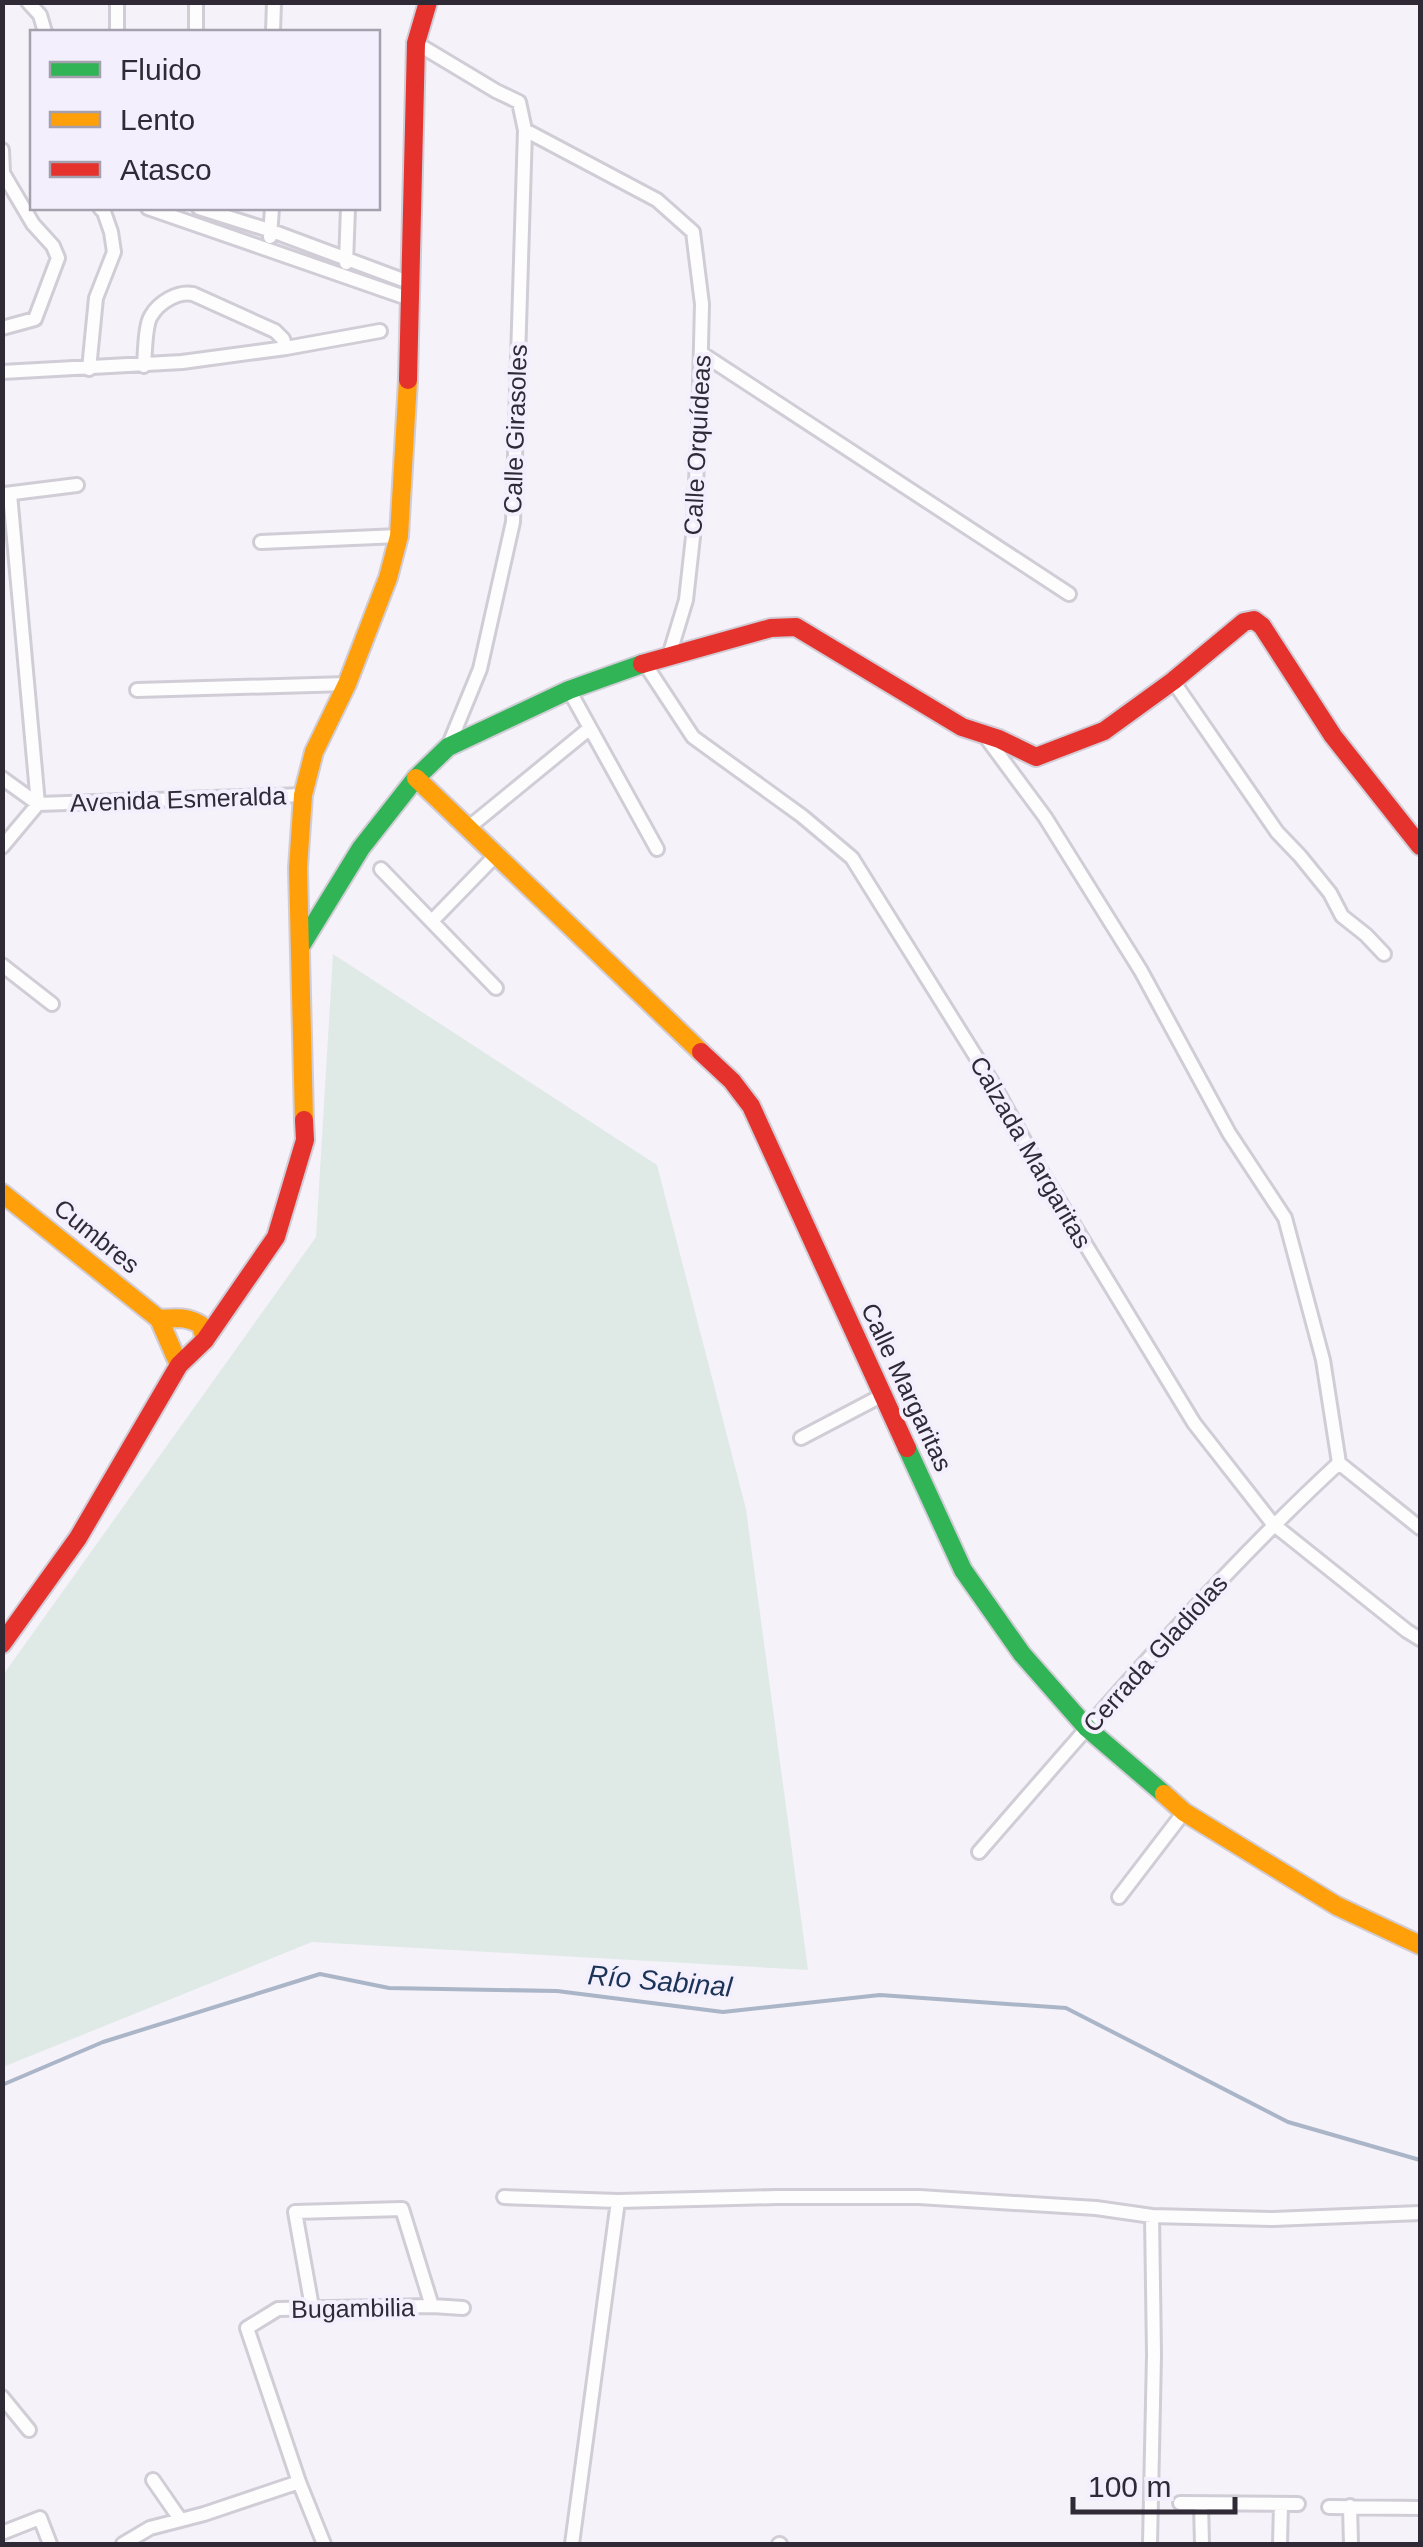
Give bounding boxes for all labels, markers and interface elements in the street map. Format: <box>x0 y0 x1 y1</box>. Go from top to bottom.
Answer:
legend <box>30 30 380 210</box>
text: Fluido <box>120 53 202 86</box>
text: Lento <box>120 103 195 136</box>
text: Atasco <box>120 153 212 186</box>
street label: Calle Girasoles <box>498 344 532 514</box>
street label: Calle Orquídeas <box>678 354 716 536</box>
street label: Avenida Esmeralda <box>69 781 287 817</box>
street label: Calzada Margaritas <box>965 1051 1097 1253</box>
street label: Cumbres <box>49 1193 145 1279</box>
street label: Calle Margaritas <box>856 1299 958 1475</box>
street label: Cerrada Gladiolas <box>1077 1569 1233 1737</box>
water label: Río Sabinal <box>587 1959 734 2003</box>
street label: Bugambilia <box>291 2293 415 2323</box>
scale bar <box>1073 2452 1236 2514</box>
text: 100 m <box>1088 2470 1171 2503</box>

